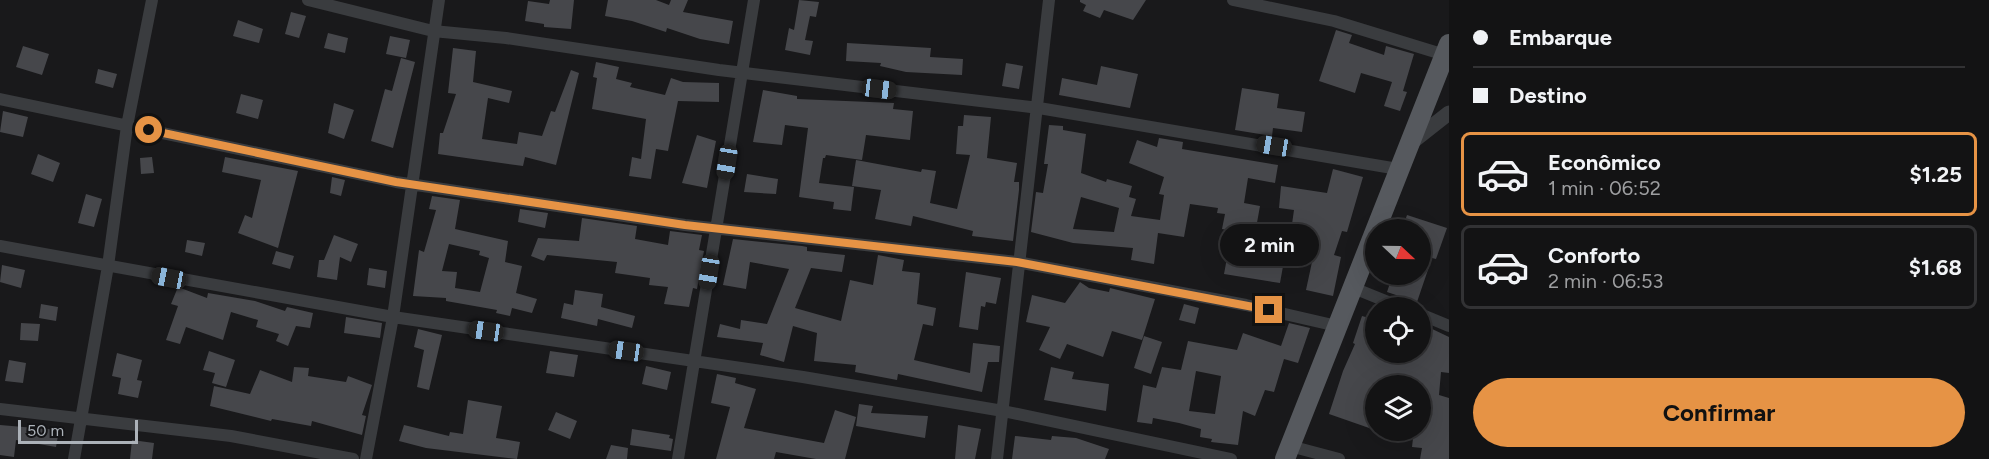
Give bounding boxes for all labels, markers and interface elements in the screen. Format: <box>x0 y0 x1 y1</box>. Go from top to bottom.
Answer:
text: Embarque <box>1509 24 1612 51</box>
car <box>860 78 898 100</box>
text: Destino <box>1509 82 1587 109</box>
route start <box>135 116 162 143</box>
car <box>1255 134 1293 158</box>
car <box>715 143 739 181</box>
icon: car <box>1476 147 1530 201</box>
text: Econômico <box>1548 149 1661 176</box>
text: $1.25 <box>1910 161 1962 188</box>
text: 1 min · 06:52 <box>1548 176 1661 200</box>
north arrow <box>1365 219 1431 285</box>
map controls <box>1365 219 1431 441</box>
callout: 2 min <box>1220 223 1318 265</box>
text: 2 min <box>1244 233 1295 257</box>
icon: car <box>1476 240 1530 294</box>
text: Conforto <box>1548 242 1640 269</box>
car <box>697 253 721 291</box>
text: $1.68 <box>1909 254 1962 281</box>
car <box>150 266 188 290</box>
text: 2 min · 06:53 <box>1548 269 1663 293</box>
route end <box>1255 296 1282 323</box>
button: locate <box>1365 297 1431 363</box>
car <box>467 320 505 342</box>
car <box>607 340 645 362</box>
button: layers <box>1365 375 1431 441</box>
button: Confirmar <box>1473 378 1965 447</box>
scale bar <box>18 417 138 444</box>
text: 50 m <box>27 421 64 440</box>

